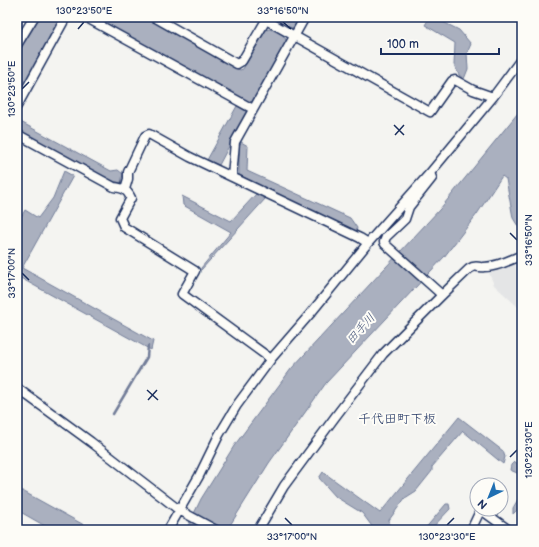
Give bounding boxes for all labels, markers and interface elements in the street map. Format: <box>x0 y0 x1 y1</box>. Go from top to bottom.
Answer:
text: 130°23'50"E <box>56 5 113 17</box>
text: 33°16'50"N <box>257 5 309 17</box>
scale bar <box>381 30 499 56</box>
text: 100 m <box>387 37 419 52</box>
text: 130°23'50"E <box>6 60 18 117</box>
text: 33°16'50"N <box>523 214 535 266</box>
text: 33°17'00"N <box>6 248 18 298</box>
water label: 田手川 <box>343 311 379 347</box>
district label: 千代田町下板 <box>358 411 436 427</box>
text: 130°23'30"E <box>523 421 535 478</box>
north arrow <box>469 477 509 517</box>
text: N <box>475 496 490 512</box>
text: 33°17'00"N <box>267 531 317 543</box>
text: 130°23'30"E <box>419 531 476 543</box>

